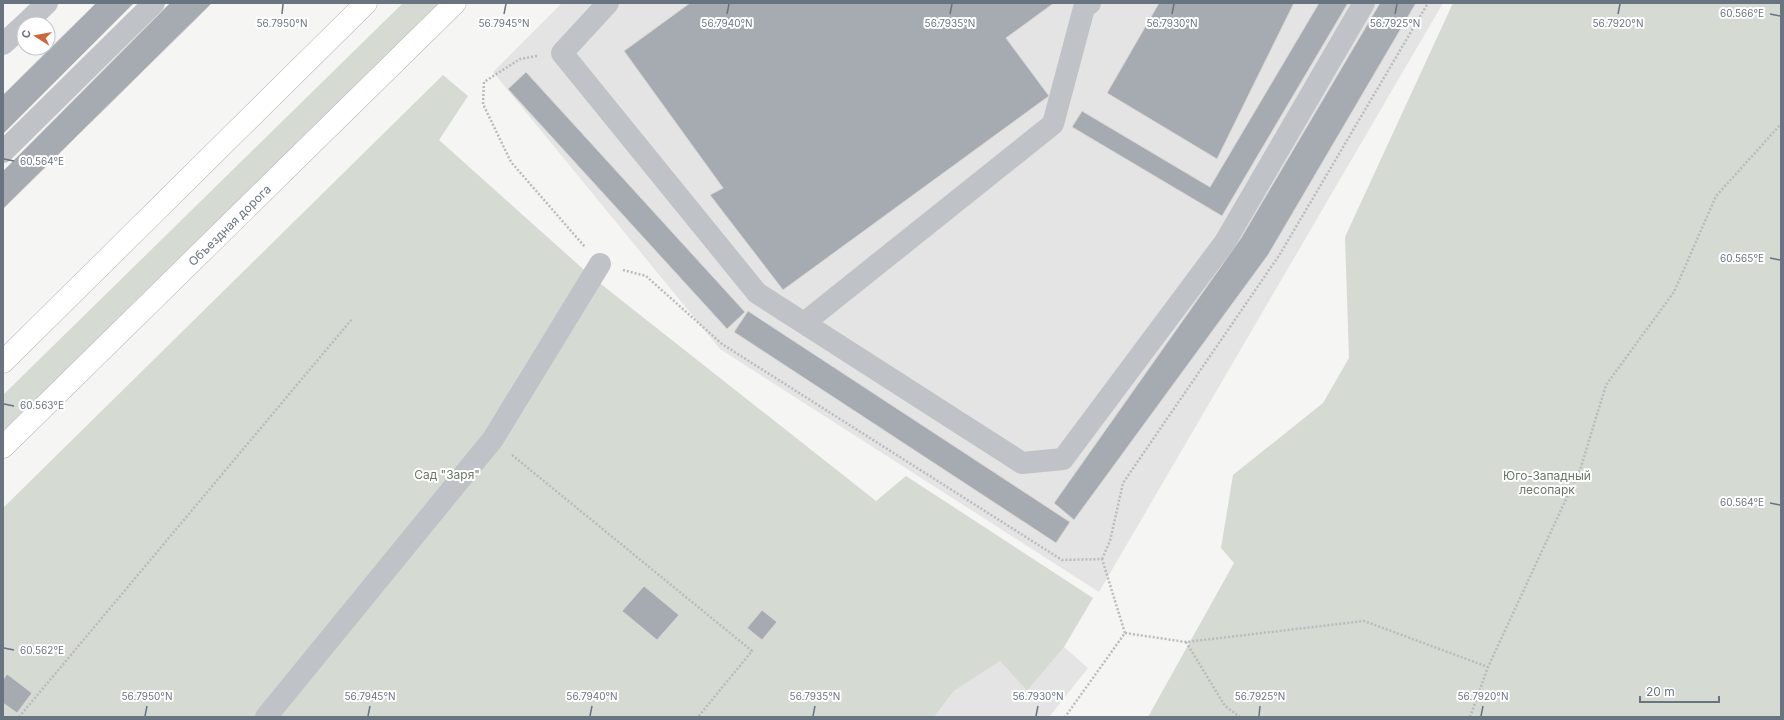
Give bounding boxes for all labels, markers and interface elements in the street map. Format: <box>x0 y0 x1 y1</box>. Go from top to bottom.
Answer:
text: 60.566°E <box>1720 7 1764 19</box>
north arrow <box>16 16 56 56</box>
text: 56.7950°N <box>257 17 307 29</box>
text: 56.7945°N <box>478 17 530 29</box>
text: 56.7940°N <box>701 17 753 29</box>
text: 56.7935°N <box>925 17 975 29</box>
text: 56.7930°N <box>1146 17 1198 29</box>
text: 56.7925°N <box>1370 17 1420 29</box>
text: 56.7920°N <box>1593 17 1643 29</box>
text: С <box>19 29 34 39</box>
text: 60.564°E <box>20 155 64 167</box>
street label: Объездная дорога <box>185 181 274 269</box>
text: 60.565°E <box>1720 252 1764 264</box>
text: 60.563°E <box>20 399 64 411</box>
park label: Сад "Заря" <box>414 467 480 482</box>
park label: Юго-Западный лесопарк <box>1503 468 1591 497</box>
text: 60.564°E <box>1720 496 1764 508</box>
text: 60.562°E <box>20 644 64 656</box>
scale bar <box>1640 678 1719 704</box>
text: 20 m <box>1646 684 1675 699</box>
text: 56.7950°N <box>122 690 172 702</box>
text: 56.7945°N <box>344 690 396 702</box>
text: 56.7940°N <box>566 690 618 702</box>
text: 56.7935°N <box>790 690 840 702</box>
text: 56.7930°N <box>1012 690 1064 702</box>
text: 56.7925°N <box>1235 690 1285 702</box>
text: 56.7920°N <box>1458 690 1508 702</box>

